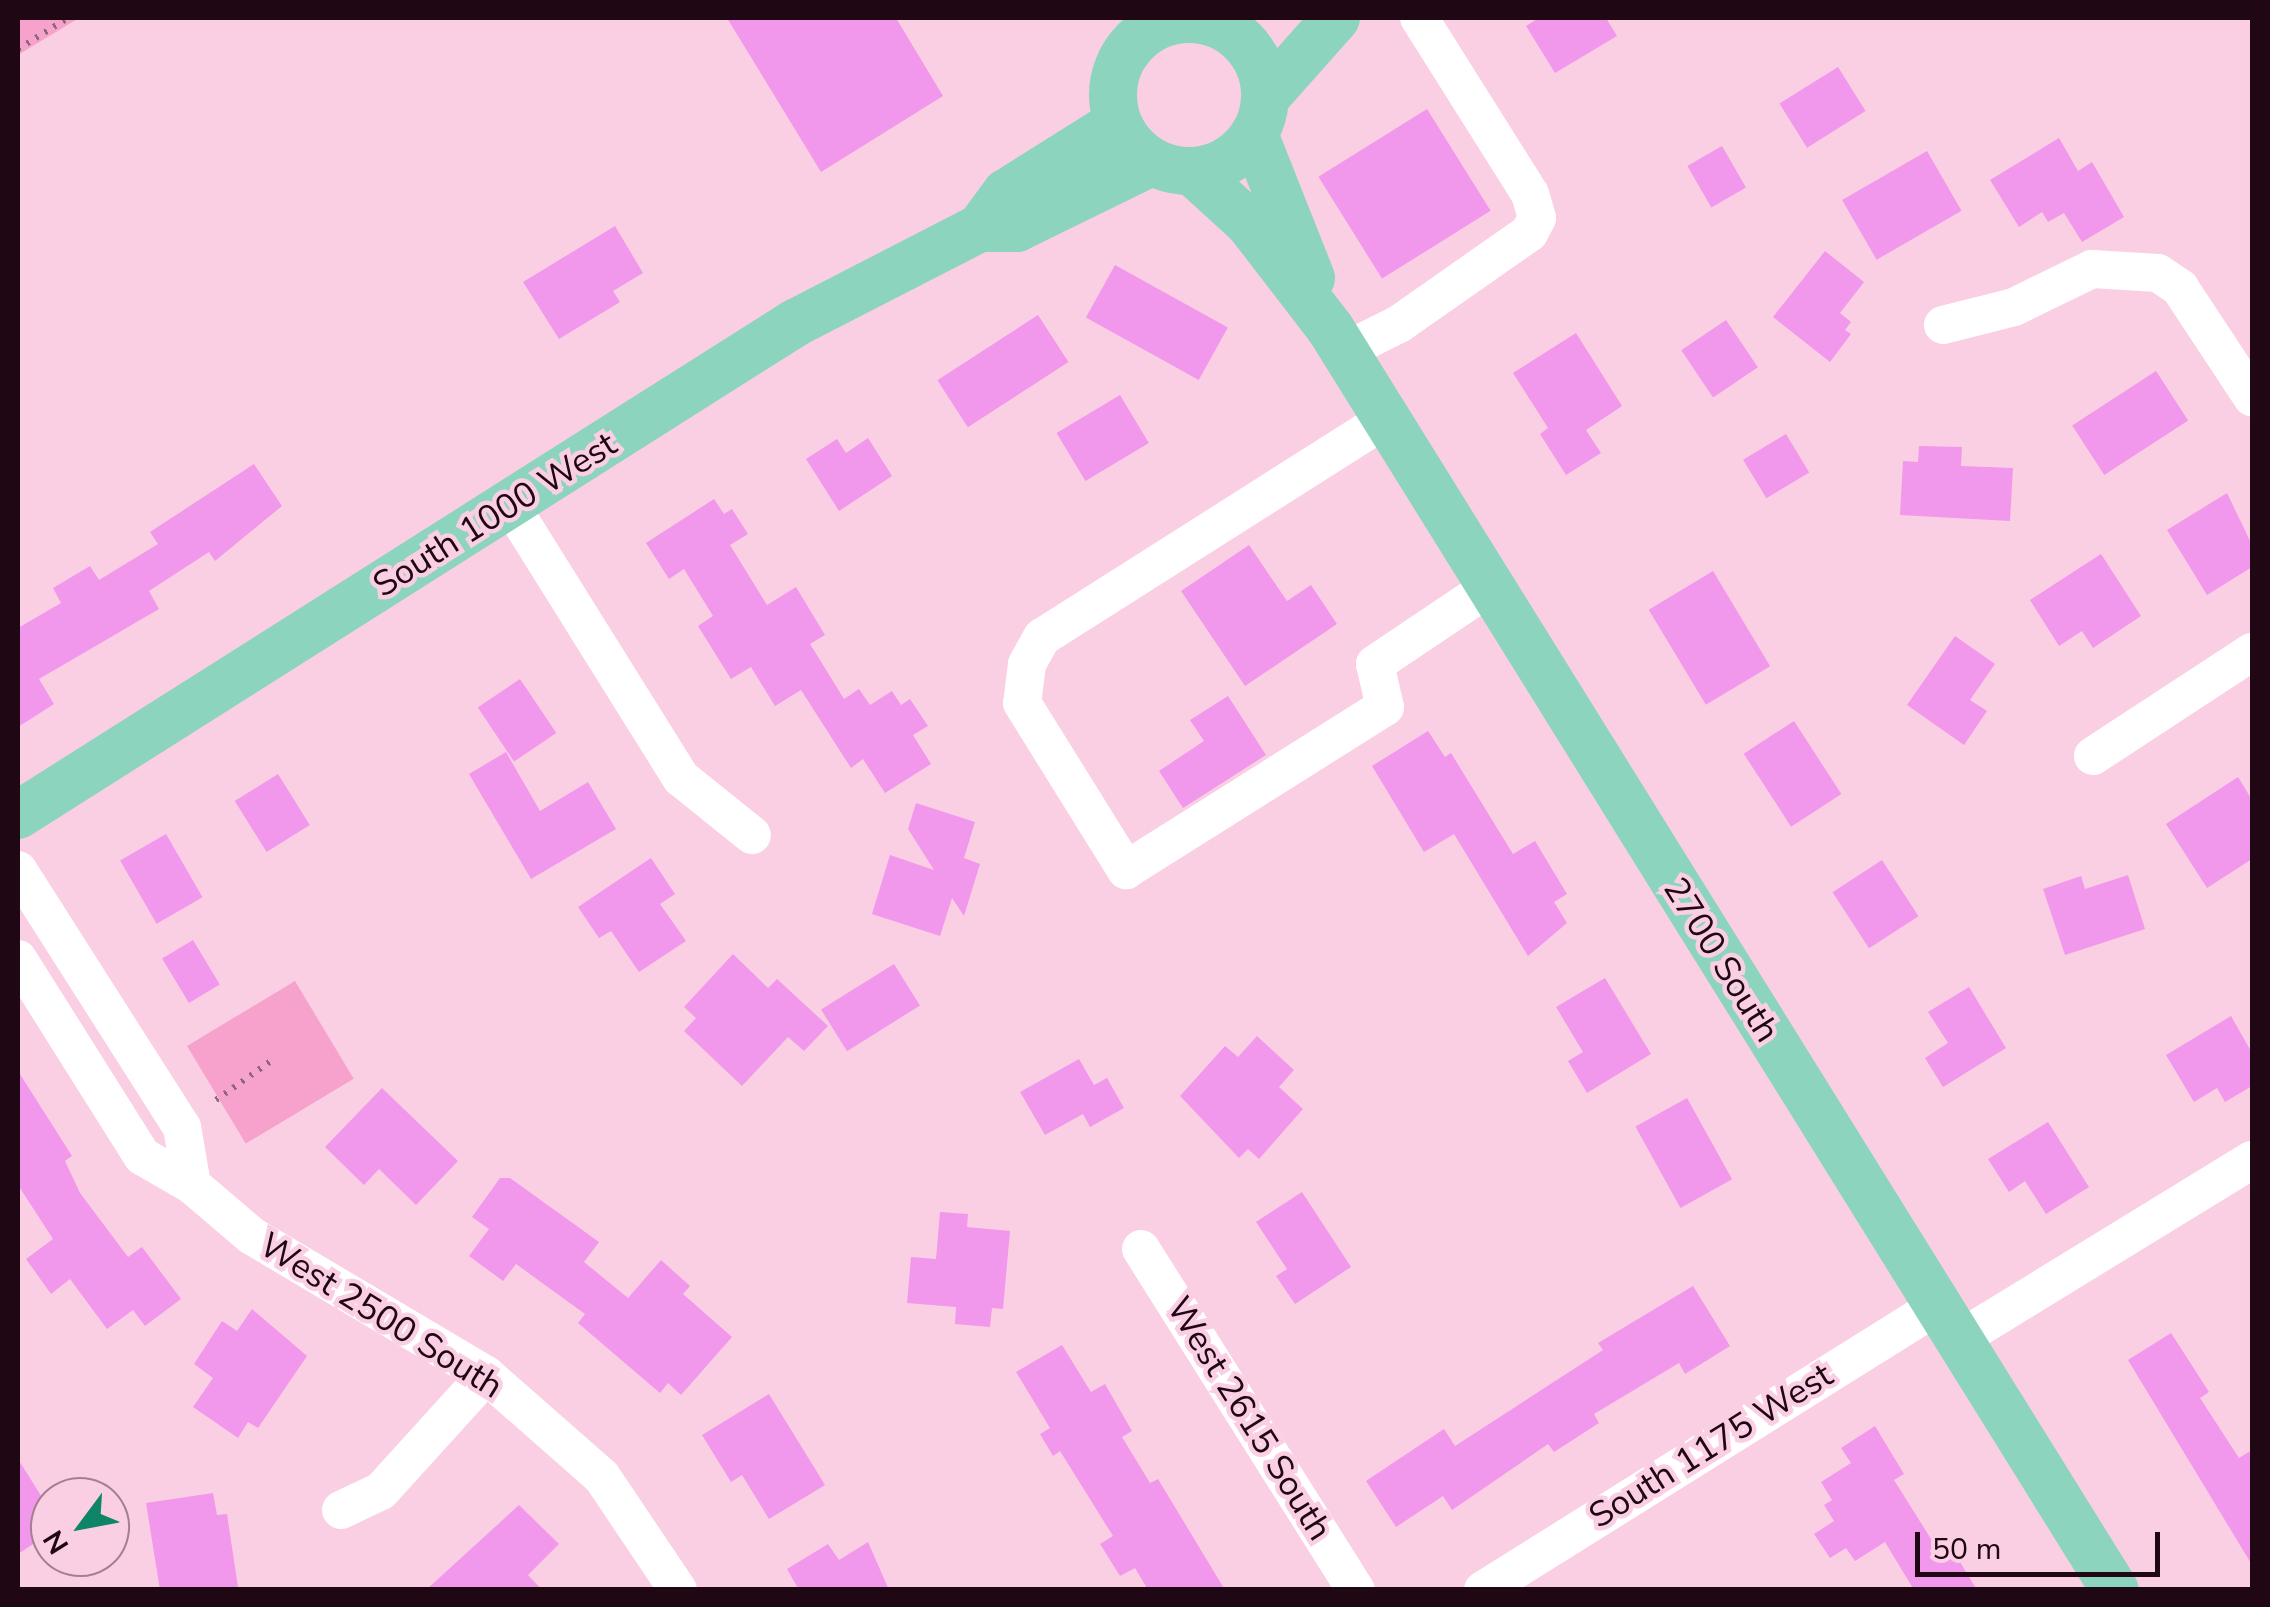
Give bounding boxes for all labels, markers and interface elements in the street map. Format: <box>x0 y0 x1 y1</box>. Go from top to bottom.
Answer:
street label: South 1000 West <box>366 423 624 607</box>
street label: 2700 South <box>1654 870 1788 1050</box>
street label: West 2500 South <box>252 1224 510 1408</box>
street label: West 2615 South <box>1157 1290 1341 1548</box>
street label: South 1175 West <box>1582 1354 1840 1538</box>
north arrow <box>30 1477 130 1577</box>
scale bar <box>1920 1512 2165 1574</box>
text: N <box>35 1523 78 1561</box>
text: 50 m <box>1932 1529 2001 1570</box>

